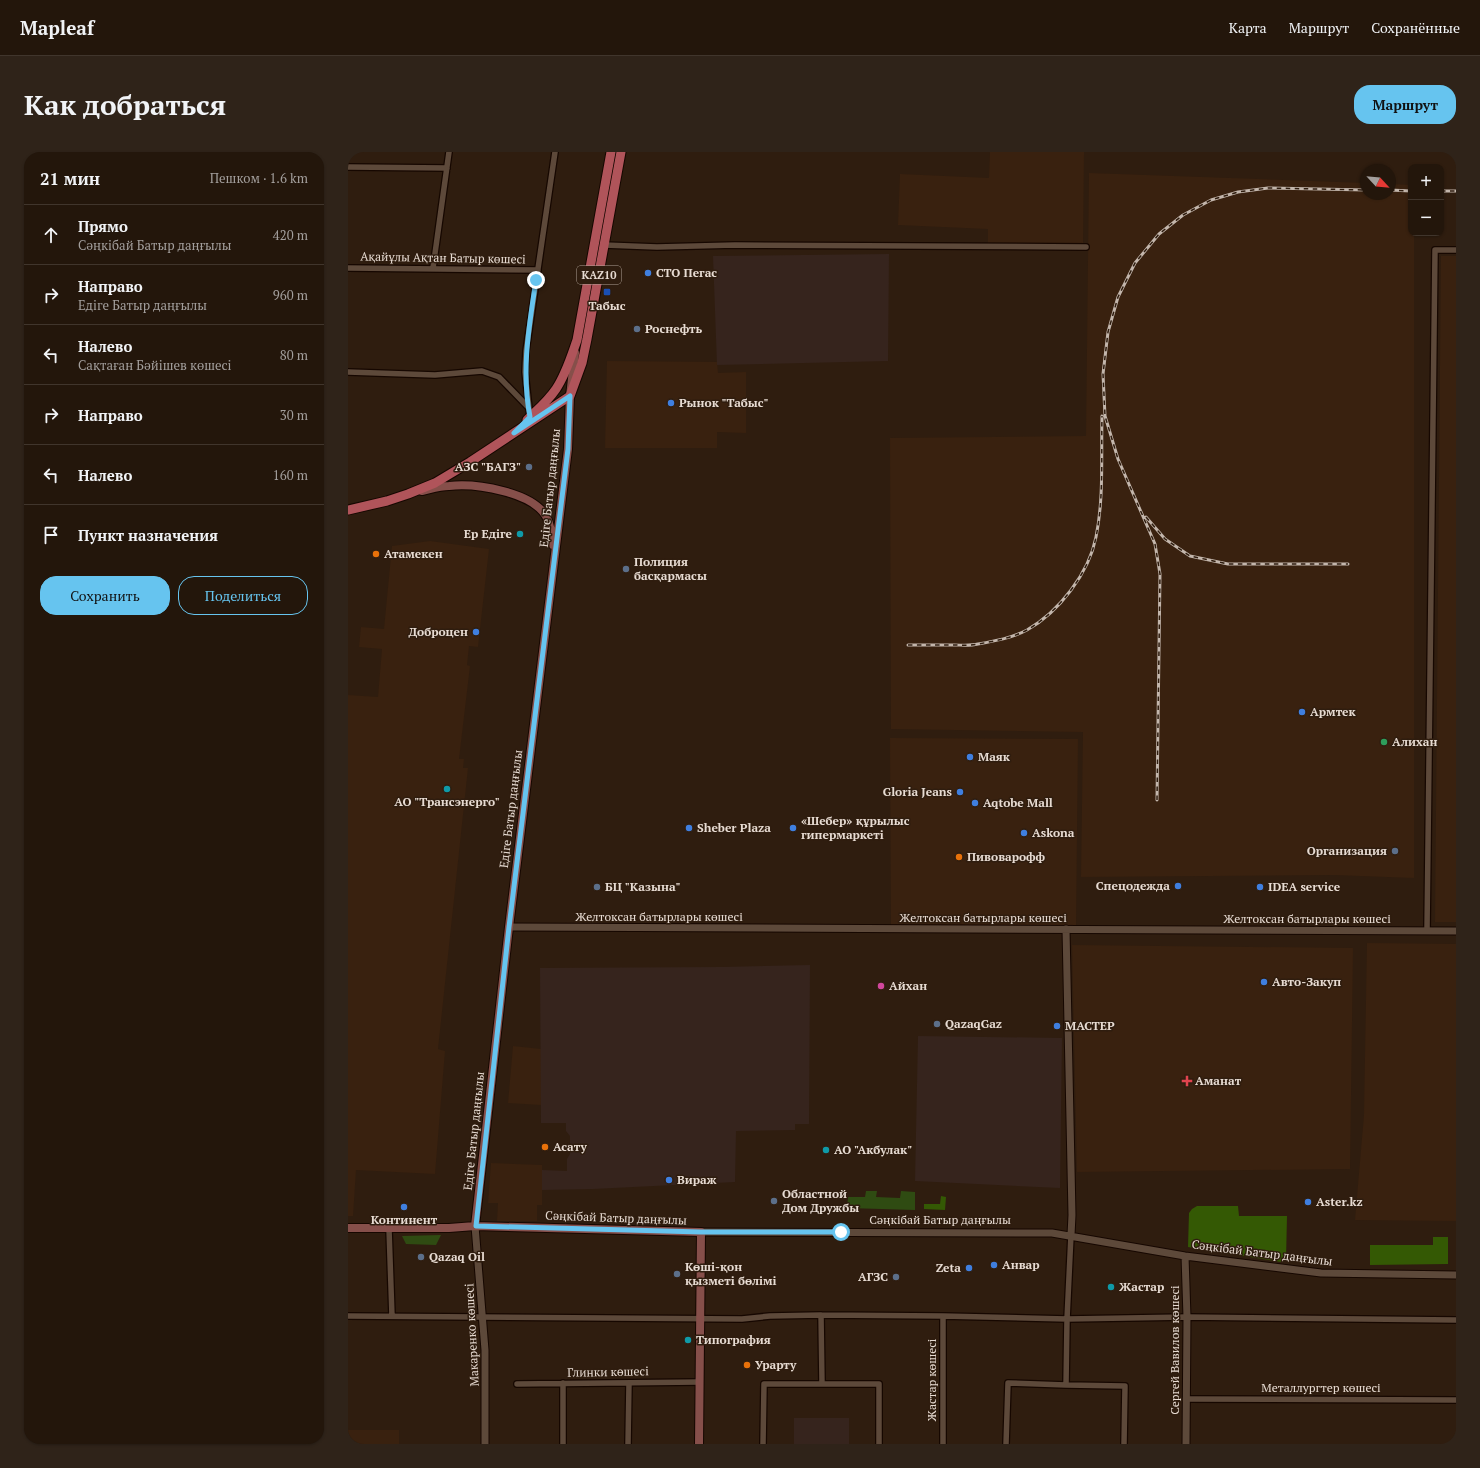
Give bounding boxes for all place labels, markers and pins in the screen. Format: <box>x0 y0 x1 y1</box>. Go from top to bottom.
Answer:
place label: СТО Пегас <box>656 265 717 280</box>
marker: СТО Пегас <box>643 268 653 278</box>
marker: Табыс <box>602 287 612 297</box>
place label: Табыс <box>588 298 626 313</box>
place label: Роснефть <box>645 321 703 336</box>
marker: Роснефть <box>632 324 642 334</box>
place label: Рынок "Табыс" <box>679 395 768 410</box>
marker: Рынок "Табыс" <box>666 398 676 408</box>
place label: АЗС "БАГЗ" <box>455 459 521 474</box>
marker: АЗС "БАГЗ" <box>524 462 534 472</box>
place label: Ер Едіге <box>464 526 513 541</box>
marker: Ер Едіге <box>515 529 525 539</box>
place label: Атамекен <box>384 546 443 561</box>
marker: Атамекен <box>371 549 381 559</box>
place label: Полиция басқармасы <box>634 554 707 583</box>
marker: Полиция басқармасы <box>621 564 631 574</box>
place label: Доброцен <box>409 624 468 639</box>
marker: Доброцен <box>471 627 481 637</box>
place label: Армтек <box>1310 704 1357 719</box>
marker: Армтек <box>1297 707 1307 717</box>
place label: Алихан <box>1392 734 1437 749</box>
marker: Алихан <box>1379 737 1389 747</box>
place label: Маяк <box>978 749 1011 764</box>
marker: Маяк <box>965 752 975 762</box>
marker: АО "Трансэнерго" <box>442 784 452 794</box>
place label: Gloria Jeans <box>883 784 953 799</box>
marker: Gloria Jeans <box>955 787 965 797</box>
place label: АО "Трансэнерго" <box>394 794 500 809</box>
place label: Aqtobe Mall <box>983 795 1053 810</box>
marker: Aqtobe Mall <box>970 798 980 808</box>
place label: «Шебер» құрылыс гипермаркеті <box>801 813 910 842</box>
place label: Sheber Plaza <box>697 820 771 835</box>
marker: Sheber Plaza <box>684 823 694 833</box>
marker: «Шебер» құрылыс гипермаркеті <box>788 823 798 833</box>
place label: Askona <box>1032 825 1075 840</box>
marker: Askona <box>1019 828 1029 838</box>
place label: Организация <box>1307 843 1387 858</box>
marker: Организация <box>1390 846 1400 856</box>
place label: Пивоварофф <box>967 849 1046 864</box>
marker: Пивоварофф <box>954 852 964 862</box>
place label: Спецодежда <box>1096 878 1170 893</box>
place label: БЦ "Казына" <box>605 879 681 894</box>
place label: IDEA service <box>1268 879 1341 894</box>
marker: Спецодежда <box>1173 881 1183 891</box>
marker: БЦ "Казына" <box>592 882 602 892</box>
marker: IDEA service <box>1255 882 1265 892</box>
place label: Авто-Закуп <box>1272 974 1341 989</box>
marker: Авто-Закуп <box>1259 977 1269 987</box>
place label: Айхан <box>889 978 927 993</box>
marker: Айхан <box>876 981 886 991</box>
place label: QazaqGaz <box>945 1016 1002 1031</box>
place label: МАСТЕР <box>1065 1018 1115 1033</box>
marker: QazaqGaz <box>932 1019 942 1029</box>
marker: МАСТЕР <box>1052 1021 1062 1031</box>
place label: Аманат <box>1195 1073 1242 1088</box>
marker: Аманат <box>1182 1076 1192 1086</box>
place label: Асату <box>553 1139 587 1154</box>
marker: Асату <box>540 1142 550 1152</box>
place label: АО "Акбулак" <box>834 1142 912 1157</box>
marker: АО "Акбулак" <box>821 1145 831 1155</box>
place label: Вираж <box>677 1172 717 1187</box>
marker: Вираж <box>664 1175 674 1185</box>
place label: Областной Дом Дружбы <box>782 1186 859 1215</box>
place label: Aster.kz <box>1316 1194 1363 1209</box>
marker: Областной Дом Дружбы <box>769 1196 779 1206</box>
marker: Aster.kz <box>1303 1197 1313 1207</box>
marker: Континент <box>399 1202 409 1212</box>
place label: Континент <box>371 1212 438 1227</box>
place label: Qazaq Oil <box>429 1249 485 1264</box>
marker: Qazaq Oil <box>416 1252 426 1262</box>
place label: Анвар <box>1002 1257 1040 1272</box>
place label: Көші-қон қызметі бөлімі <box>685 1259 777 1288</box>
place label: Zeta <box>936 1260 961 1275</box>
marker: Анвар <box>989 1260 999 1270</box>
marker: Zeta <box>964 1263 974 1273</box>
marker: Көші-қон қызметі бөлімі <box>672 1269 682 1279</box>
place label: АГЗС <box>858 1269 888 1284</box>
marker: АГЗС <box>891 1272 901 1282</box>
place label: Жастар <box>1119 1279 1164 1294</box>
marker: Жастар <box>1106 1282 1116 1292</box>
place label: Типография <box>696 1332 771 1347</box>
marker: Типография <box>683 1335 693 1345</box>
place label: Урарту <box>755 1357 797 1372</box>
marker: Урарту <box>742 1360 752 1370</box>

